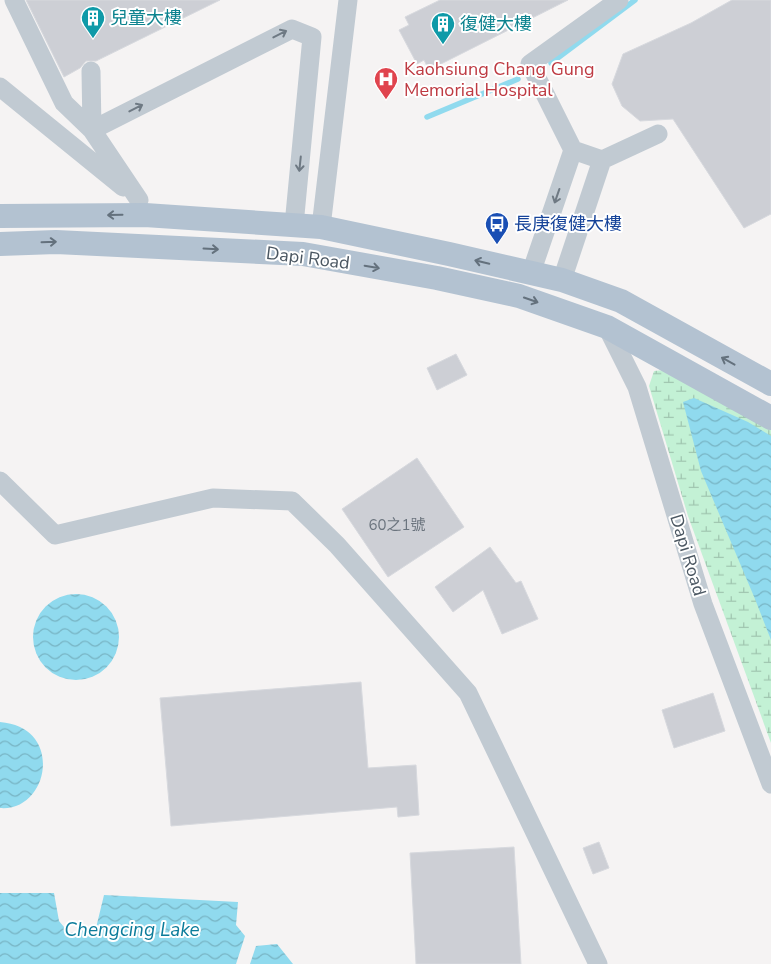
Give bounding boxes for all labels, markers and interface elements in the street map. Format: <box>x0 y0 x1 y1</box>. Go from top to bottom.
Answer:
building icon: 兒童大樓 <box>80 5 106 39</box>
place label: 兒童大樓 <box>110 6 182 30</box>
building icon: 復健大樓 <box>430 11 456 45</box>
place label: 復健大樓 <box>460 12 532 36</box>
one-way arrow <box>273 29 288 39</box>
place label: Kaohsiung Chang Gung Memorial Hospital <box>404 57 595 102</box>
hospital icon: Kaohsiung Chang Gung Memorial Hospital <box>373 66 399 100</box>
one-way arrow <box>128 103 143 113</box>
one-way arrow <box>295 156 305 172</box>
one-way arrow <box>552 188 561 204</box>
one-way arrow <box>108 210 124 220</box>
bus stop icon: 長庚復健大樓 <box>484 211 510 245</box>
place label: 長庚復健大樓 <box>514 212 622 236</box>
one-way arrow <box>40 237 56 247</box>
street label: Dapi Road <box>265 241 351 275</box>
one-way arrow <box>203 245 219 254</box>
one-way arrow <box>475 257 491 266</box>
one-way arrow <box>364 262 380 272</box>
one-way arrow <box>523 296 538 305</box>
one-way arrow <box>722 355 736 365</box>
street label: Dapi Road <box>664 511 712 599</box>
house number: 60之1號 <box>368 515 426 535</box>
water label: Chengcing Lake <box>64 917 200 943</box>

